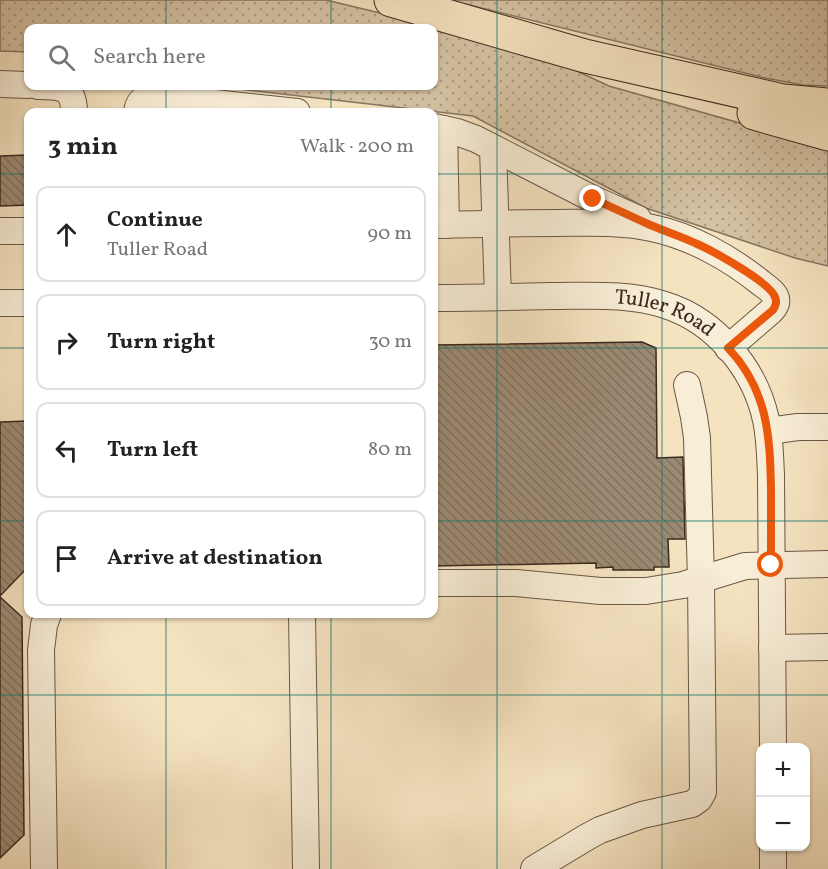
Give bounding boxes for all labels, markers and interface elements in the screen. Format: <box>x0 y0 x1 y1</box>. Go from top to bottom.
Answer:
search box <box>24 24 438 90</box>
icon: search <box>45 41 78 74</box>
text: Search here <box>93 42 206 73</box>
text: 3 min <box>48 129 118 165</box>
text: Walk · 200 m <box>300 133 414 161</box>
route end <box>579 185 605 211</box>
text: Continue <box>107 205 203 236</box>
icon: ahead <box>50 218 83 251</box>
text: 90 m <box>368 220 412 248</box>
text: Tuller Road <box>107 236 208 264</box>
street label: Tuller Road <box>614 283 721 344</box>
icon: right <box>50 326 83 359</box>
text: Turn right <box>107 327 215 358</box>
text: 30 m <box>368 328 412 356</box>
icon: left <box>50 434 83 467</box>
text: Turn left <box>107 435 198 466</box>
text: 80 m <box>368 436 412 464</box>
icon: arrive <box>50 542 83 575</box>
text: Arrive at destination <box>107 543 323 574</box>
route start <box>757 551 783 577</box>
map controls <box>756 743 810 851</box>
button: + <box>756 743 810 797</box>
button: − <box>756 797 810 851</box>

